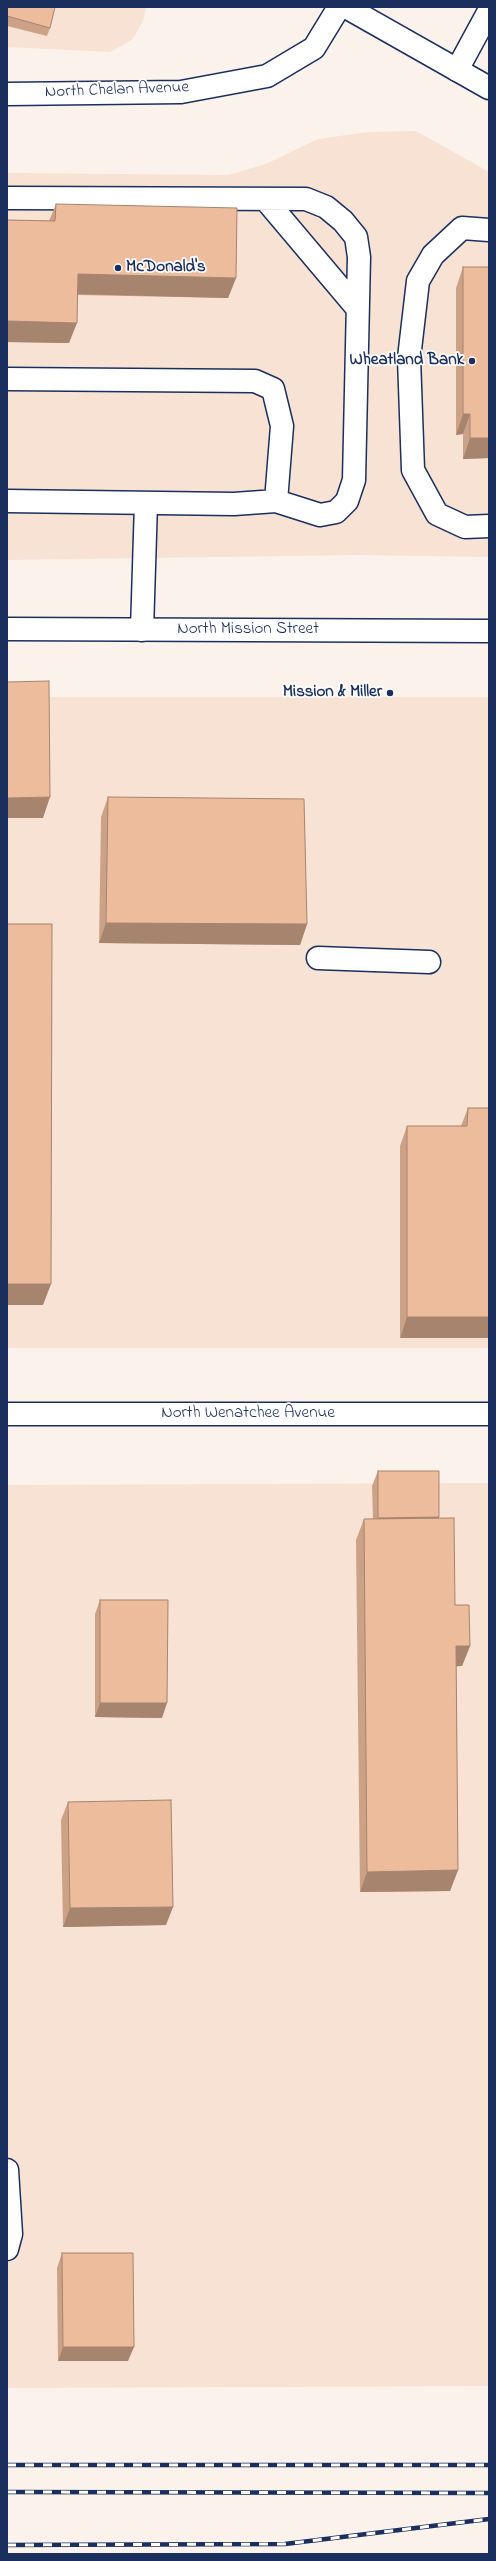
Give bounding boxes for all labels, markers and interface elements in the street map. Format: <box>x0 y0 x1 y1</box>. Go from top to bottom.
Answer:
street label: North Chelan Avenue <box>45 78 189 104</box>
place label: McDonald's <box>126 258 206 278</box>
marker: McDonald's <box>113 263 123 273</box>
place label: Wheatland Bank <box>350 351 464 371</box>
marker: Wheatland Bank <box>467 356 477 366</box>
street label: North Mission Street <box>177 620 319 640</box>
place label: Mission & Miller <box>283 683 382 703</box>
marker: Mission & Miller <box>385 688 395 698</box>
street label: North Wenatchee Avenue <box>161 1404 335 1424</box>

